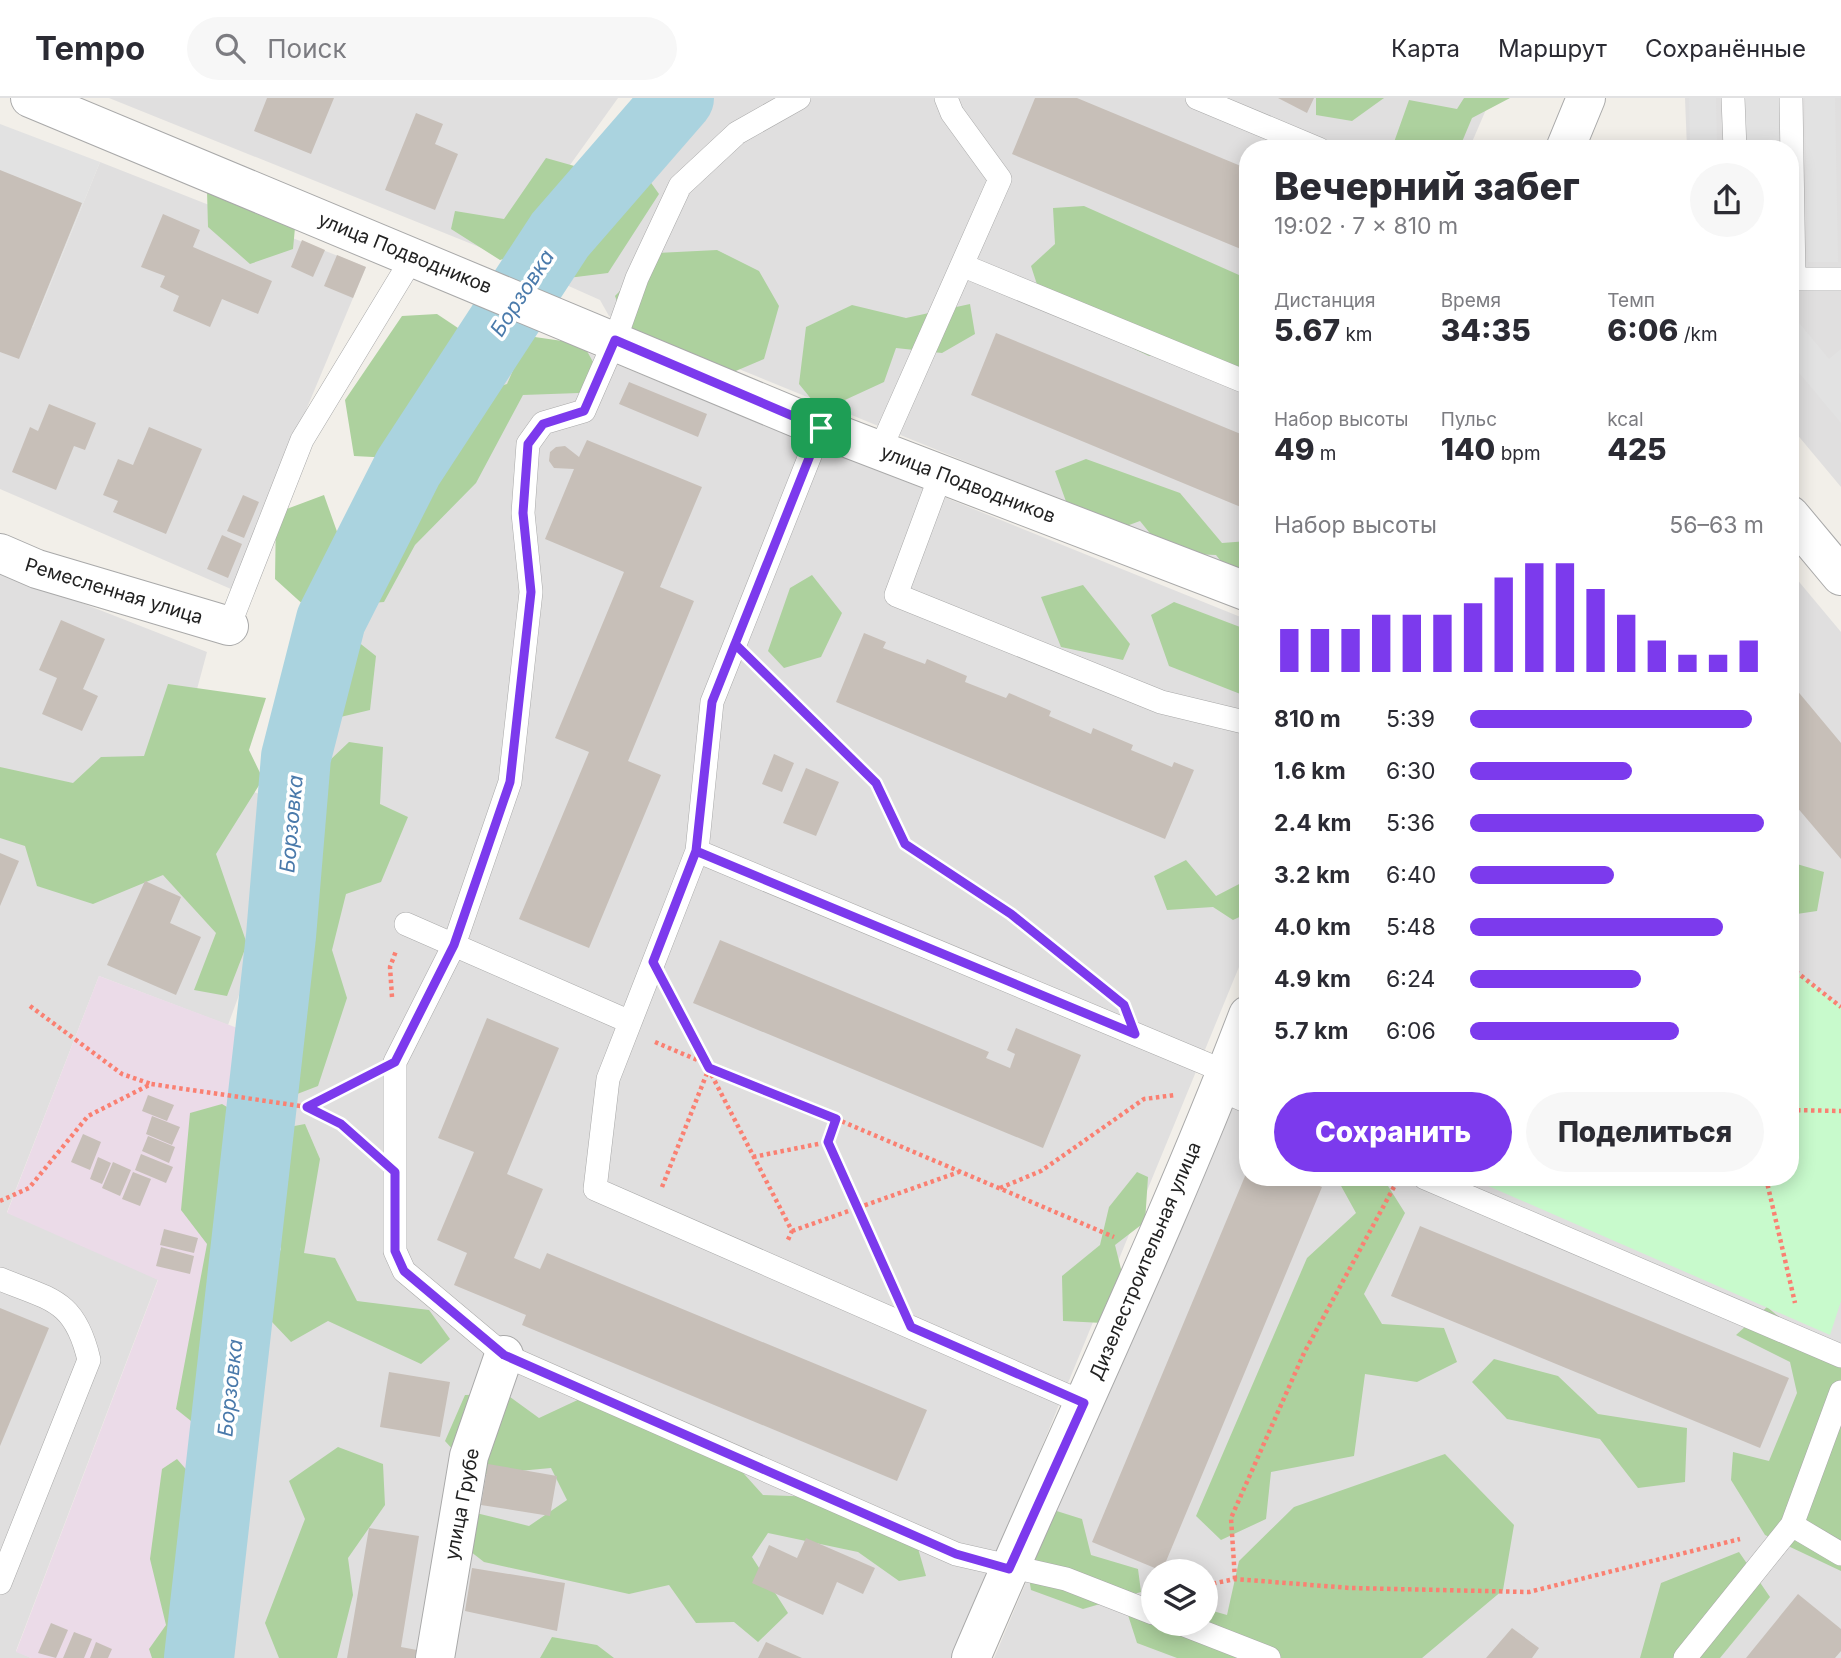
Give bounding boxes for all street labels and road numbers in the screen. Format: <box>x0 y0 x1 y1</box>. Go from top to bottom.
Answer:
street label: улица Подводников <box>315 208 495 298</box>
street label: улица Подводников <box>877 440 1059 528</box>
street label: Ремесленная улица <box>22 553 206 629</box>
street label: Дизелестроительная улица <box>1084 1138 1206 1384</box>
street label: улица Грубе <box>440 1446 484 1562</box>

